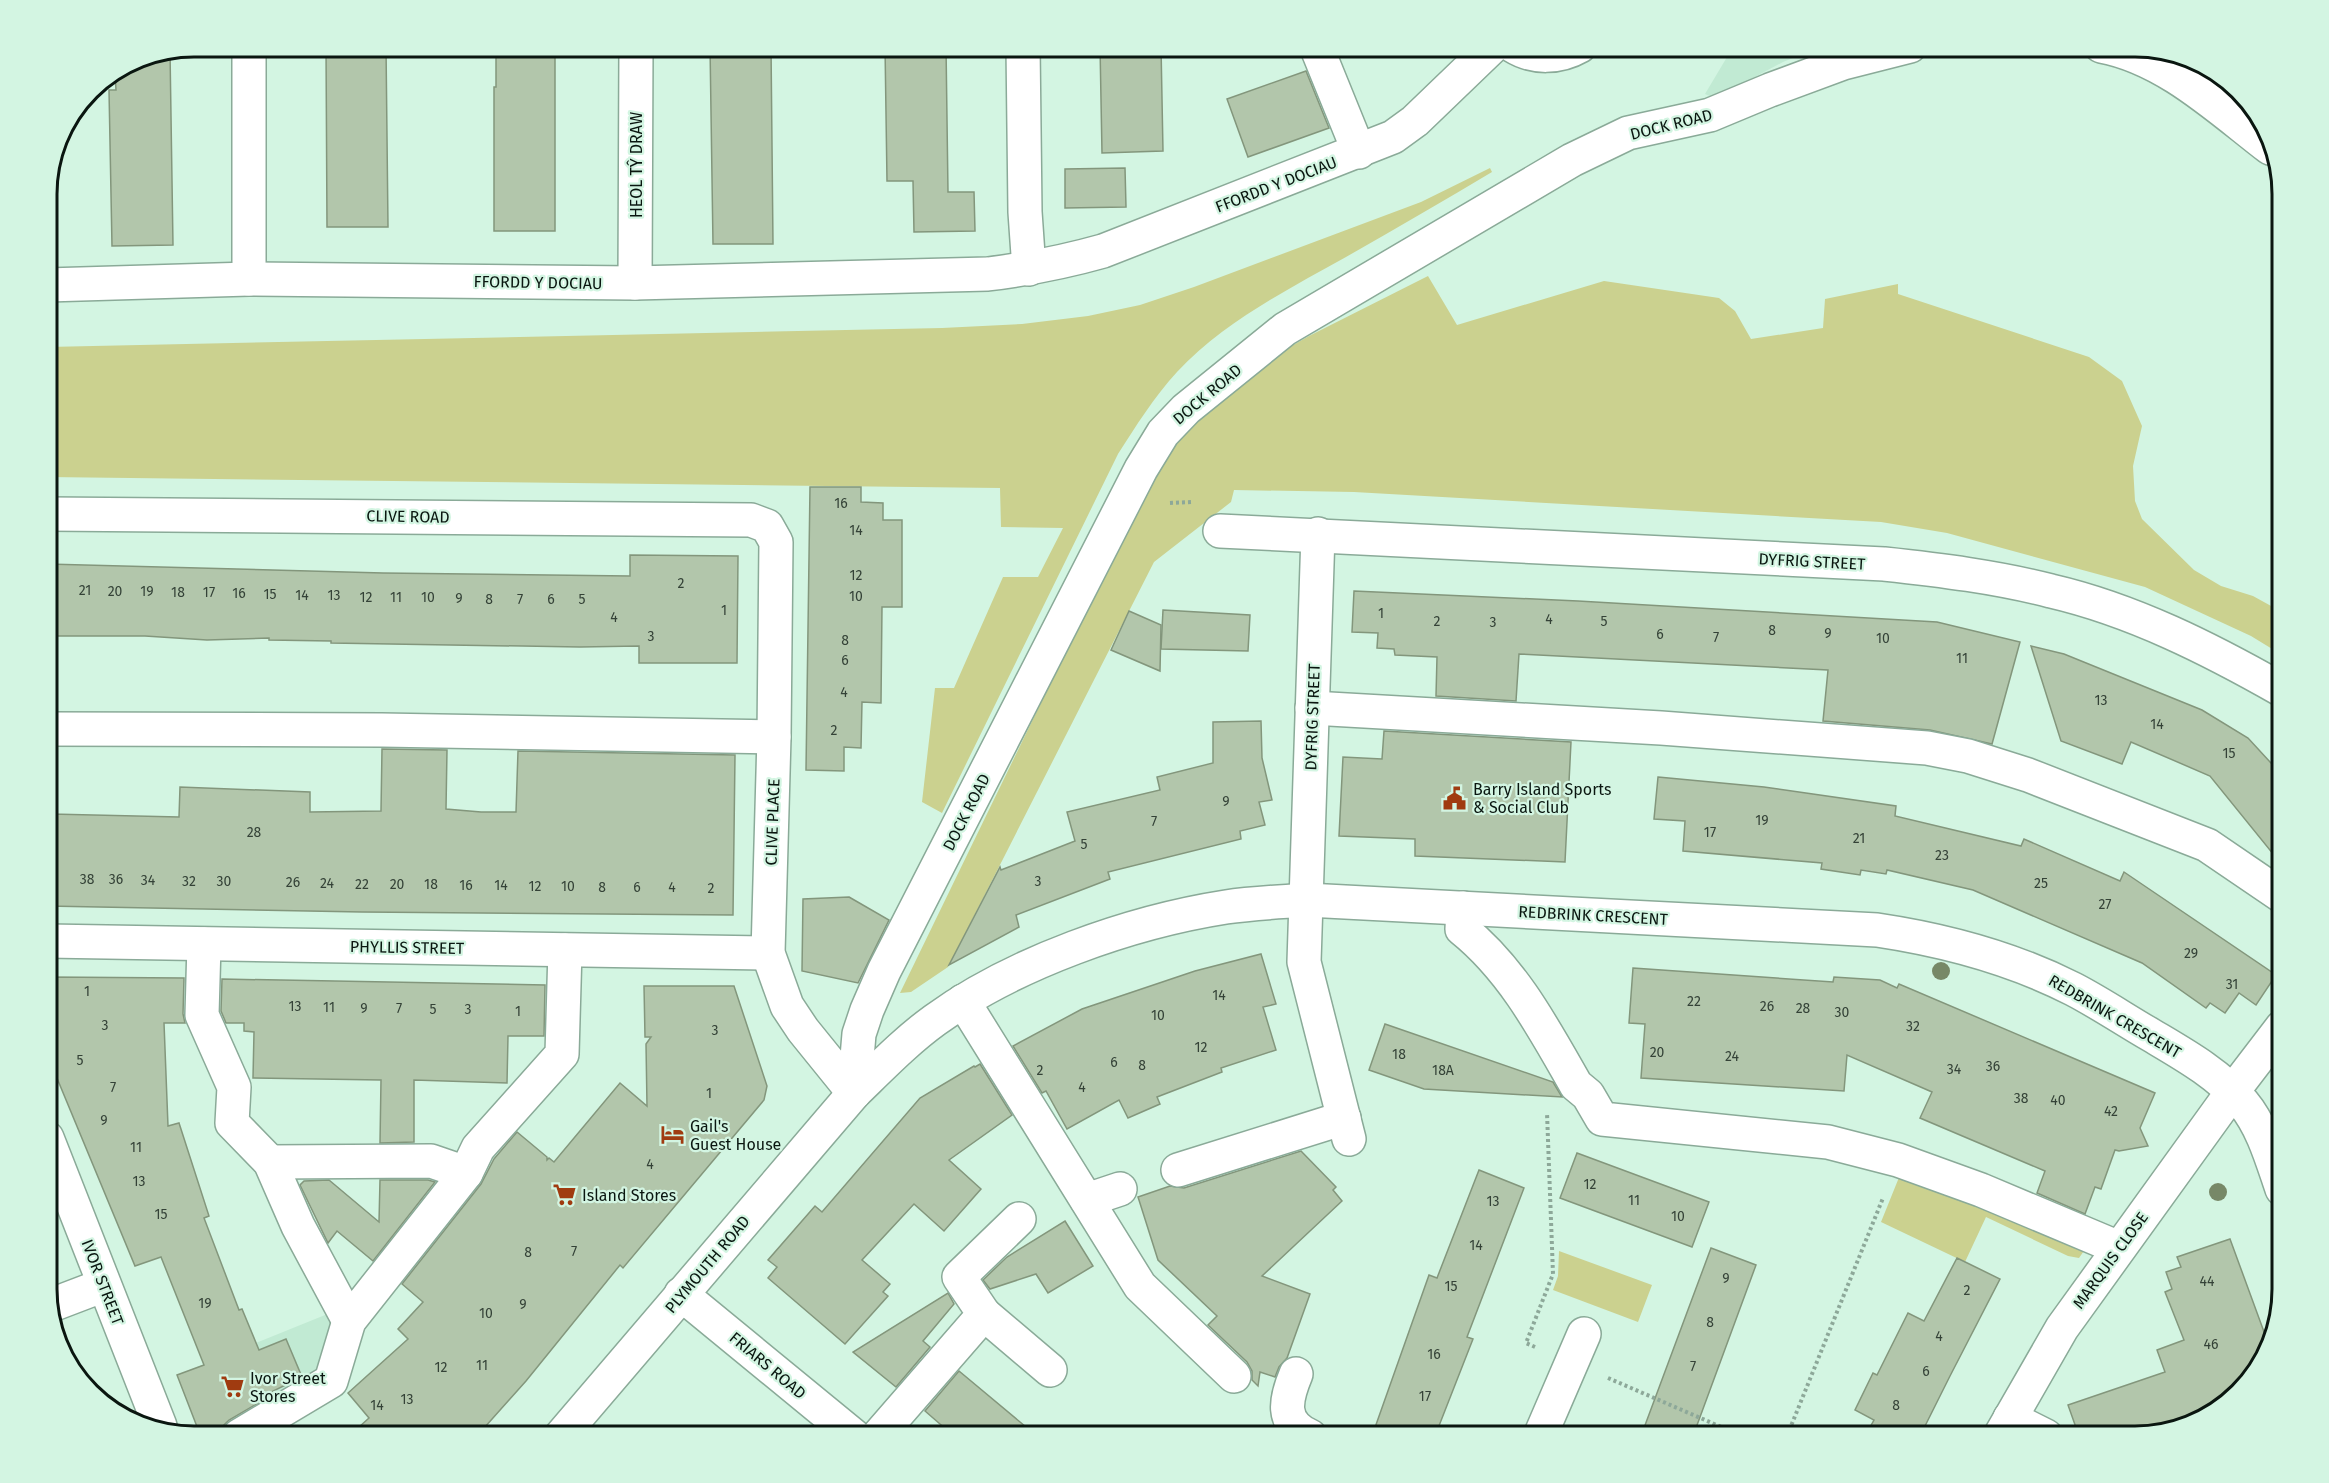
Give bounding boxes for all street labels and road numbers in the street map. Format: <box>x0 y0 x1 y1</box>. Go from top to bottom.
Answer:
street label: DOCK ROAD <box>1628 105 1714 144</box>
street label: HEOL TŶ DRAW <box>626 112 646 218</box>
street label: FFORDD Y DOCIAU <box>1213 153 1340 216</box>
street label: FFORDD Y DOCIAU <box>473 272 603 293</box>
street label: DOCK ROAD <box>1169 360 1246 429</box>
street label: CLIVE ROAD <box>366 506 450 527</box>
street label: DYFRIG STREET <box>1758 549 1867 574</box>
street label: DYFRIG STREET <box>1301 663 1324 771</box>
street label: DOCK ROAD <box>939 771 994 854</box>
street label: CLIVE PLACE <box>761 778 784 866</box>
street label: REDBRINK CRESCENT <box>1518 902 1669 929</box>
street label: PHYLLIS STREET <box>350 937 465 958</box>
street label: REDBRINK CRESCENT <box>2045 971 2185 1062</box>
street label: MARQUIS CLOSE <box>2069 1208 2152 1312</box>
street label: PLYMOUTH ROAD <box>661 1212 754 1317</box>
street label: IVOR STREET <box>77 1237 128 1328</box>
street label: FRIARS ROAD <box>726 1328 810 1403</box>

